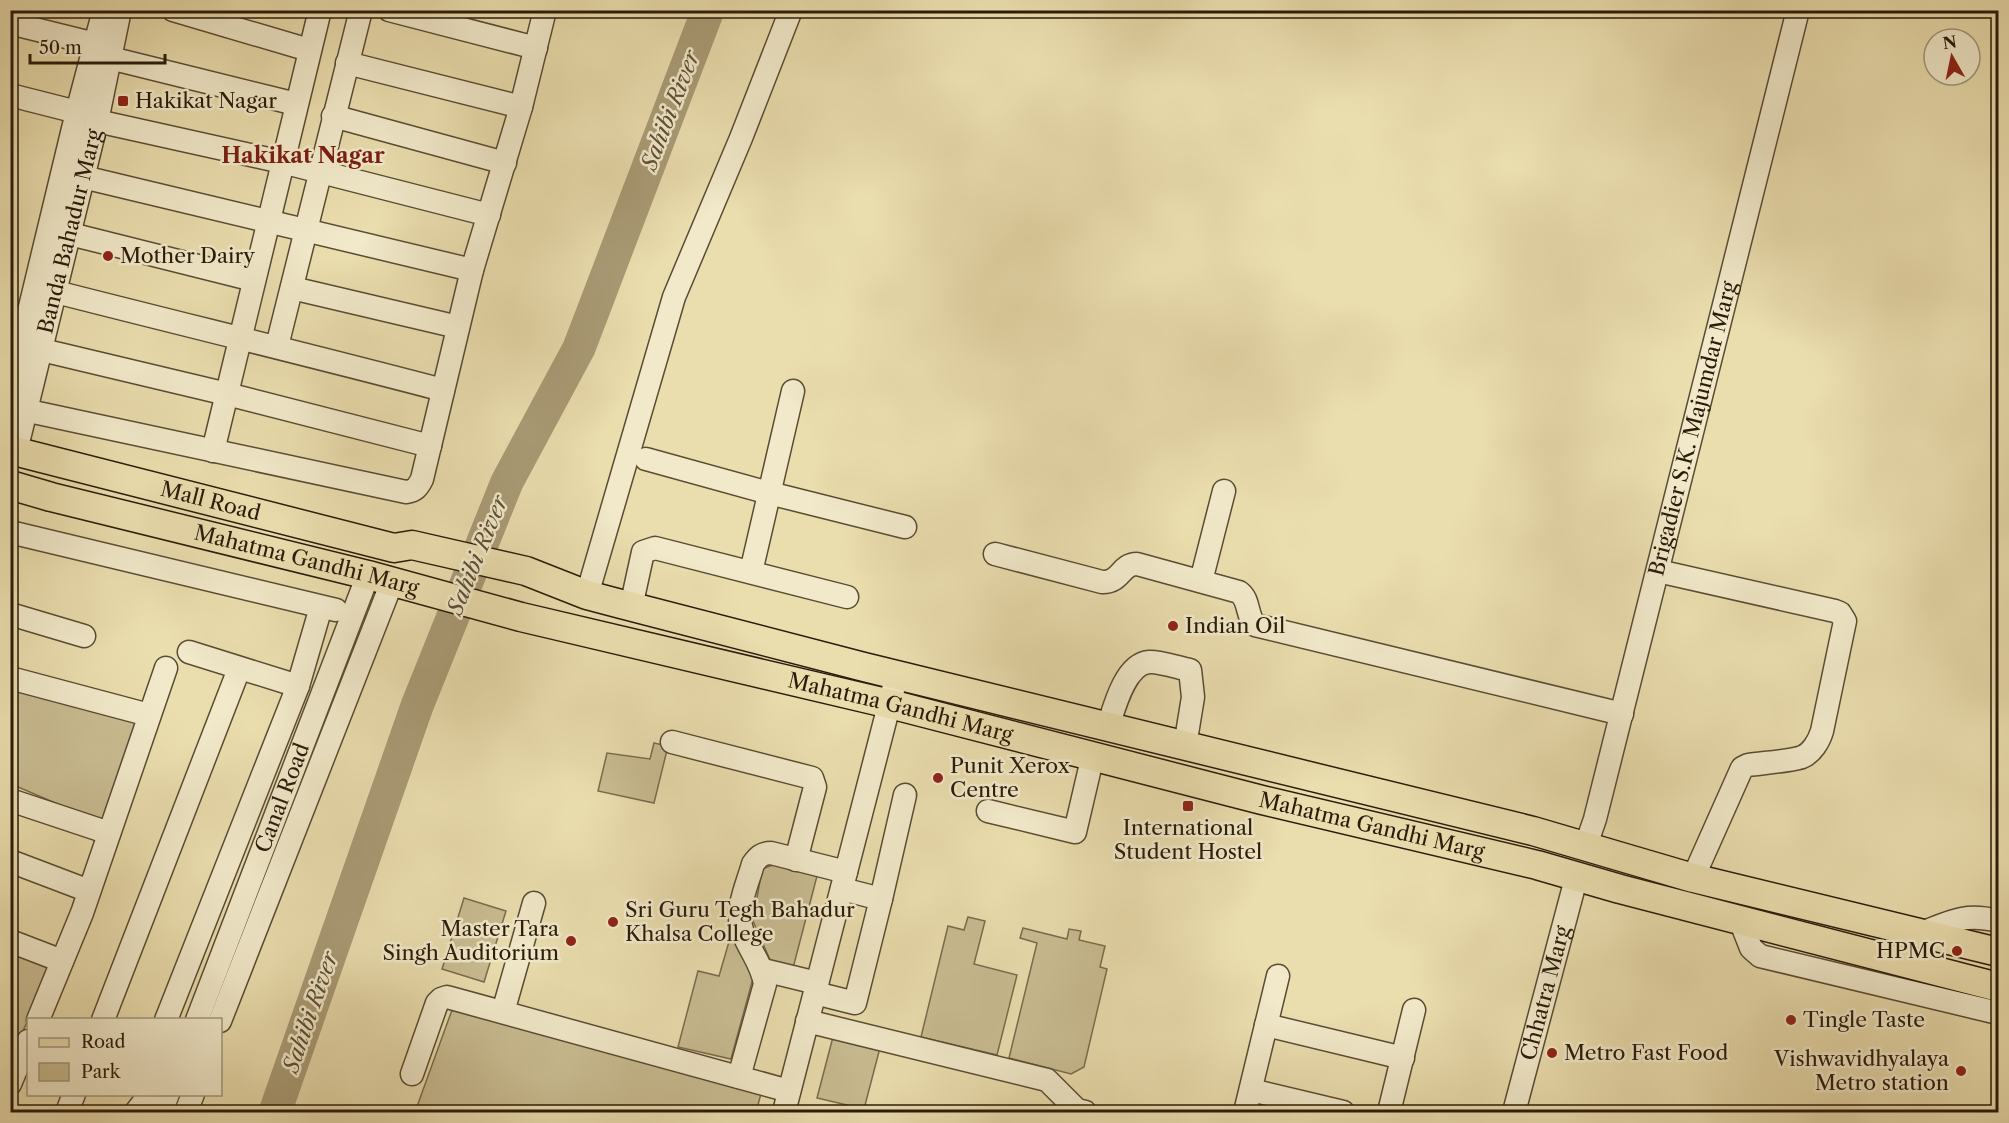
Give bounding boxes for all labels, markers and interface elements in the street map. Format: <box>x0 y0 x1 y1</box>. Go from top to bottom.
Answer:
scale bar <box>30 27 165 65</box>
north arrow <box>1922 27 1982 87</box>
text: N <box>1941 31 1958 53</box>
text: 50 m <box>39 37 82 59</box>
water label: Sahibi River <box>635 45 706 176</box>
place label: Hakikat Nagar <box>135 88 277 113</box>
marker: Hakikat Nagar <box>116 94 130 108</box>
street label: Banda Bahadur Marg <box>32 126 107 336</box>
district label: Hakikat Nagar <box>221 142 385 169</box>
place label: Mother Dairy <box>120 243 255 268</box>
marker: Mother Dairy <box>101 249 115 263</box>
street label: Brigadier S.K. Majumdar Marg <box>1643 278 1742 578</box>
street label: Mall Road <box>158 476 263 525</box>
water label: Sahibi River <box>441 490 514 621</box>
street label: Mahatma Gandhi Marg <box>192 520 423 601</box>
place label: Indian Oil <box>1185 613 1285 638</box>
marker: Indian Oil <box>1166 619 1180 633</box>
street label: Mahatma Gandhi Marg <box>786 667 1017 747</box>
street label: Canal Road <box>250 739 314 856</box>
place label: Punit Xerox Centre <box>950 753 1070 802</box>
marker: Punit Xerox Centre <box>931 771 945 785</box>
street label: Mahatma Gandhi Marg <box>1257 787 1488 864</box>
marker: International Student Hostel <box>1181 799 1195 813</box>
place label: International Student Hostel <box>1114 815 1262 864</box>
place label: Sri Guru Tegh Bahadur Khalsa College <box>625 897 855 946</box>
marker: Sri Guru Tegh Bahadur Khalsa College <box>606 915 620 929</box>
place label: Master Tara Singh Auditorium <box>383 916 560 965</box>
street label: Chhatra Marg <box>1515 922 1575 1063</box>
marker: Master Tara Singh Auditorium <box>564 934 578 948</box>
place label: HPMC <box>1876 938 1945 963</box>
marker: HPMC <box>1950 944 1964 958</box>
water label: Sahibi River <box>277 947 344 1078</box>
place label: Tingle Taste <box>1803 1007 1925 1032</box>
marker: Tingle Taste <box>1784 1013 1798 1027</box>
legend <box>27 1018 222 1096</box>
text: Road <box>81 1031 126 1053</box>
place label: Metro Fast Food <box>1564 1040 1728 1065</box>
marker: Metro Fast Food <box>1545 1046 1559 1060</box>
place label: Vishwavidhyalaya Metro station <box>1773 1046 1950 1095</box>
text: Park <box>81 1061 122 1083</box>
marker: Vishwavidhyalaya Metro station <box>1954 1064 1968 1078</box>

